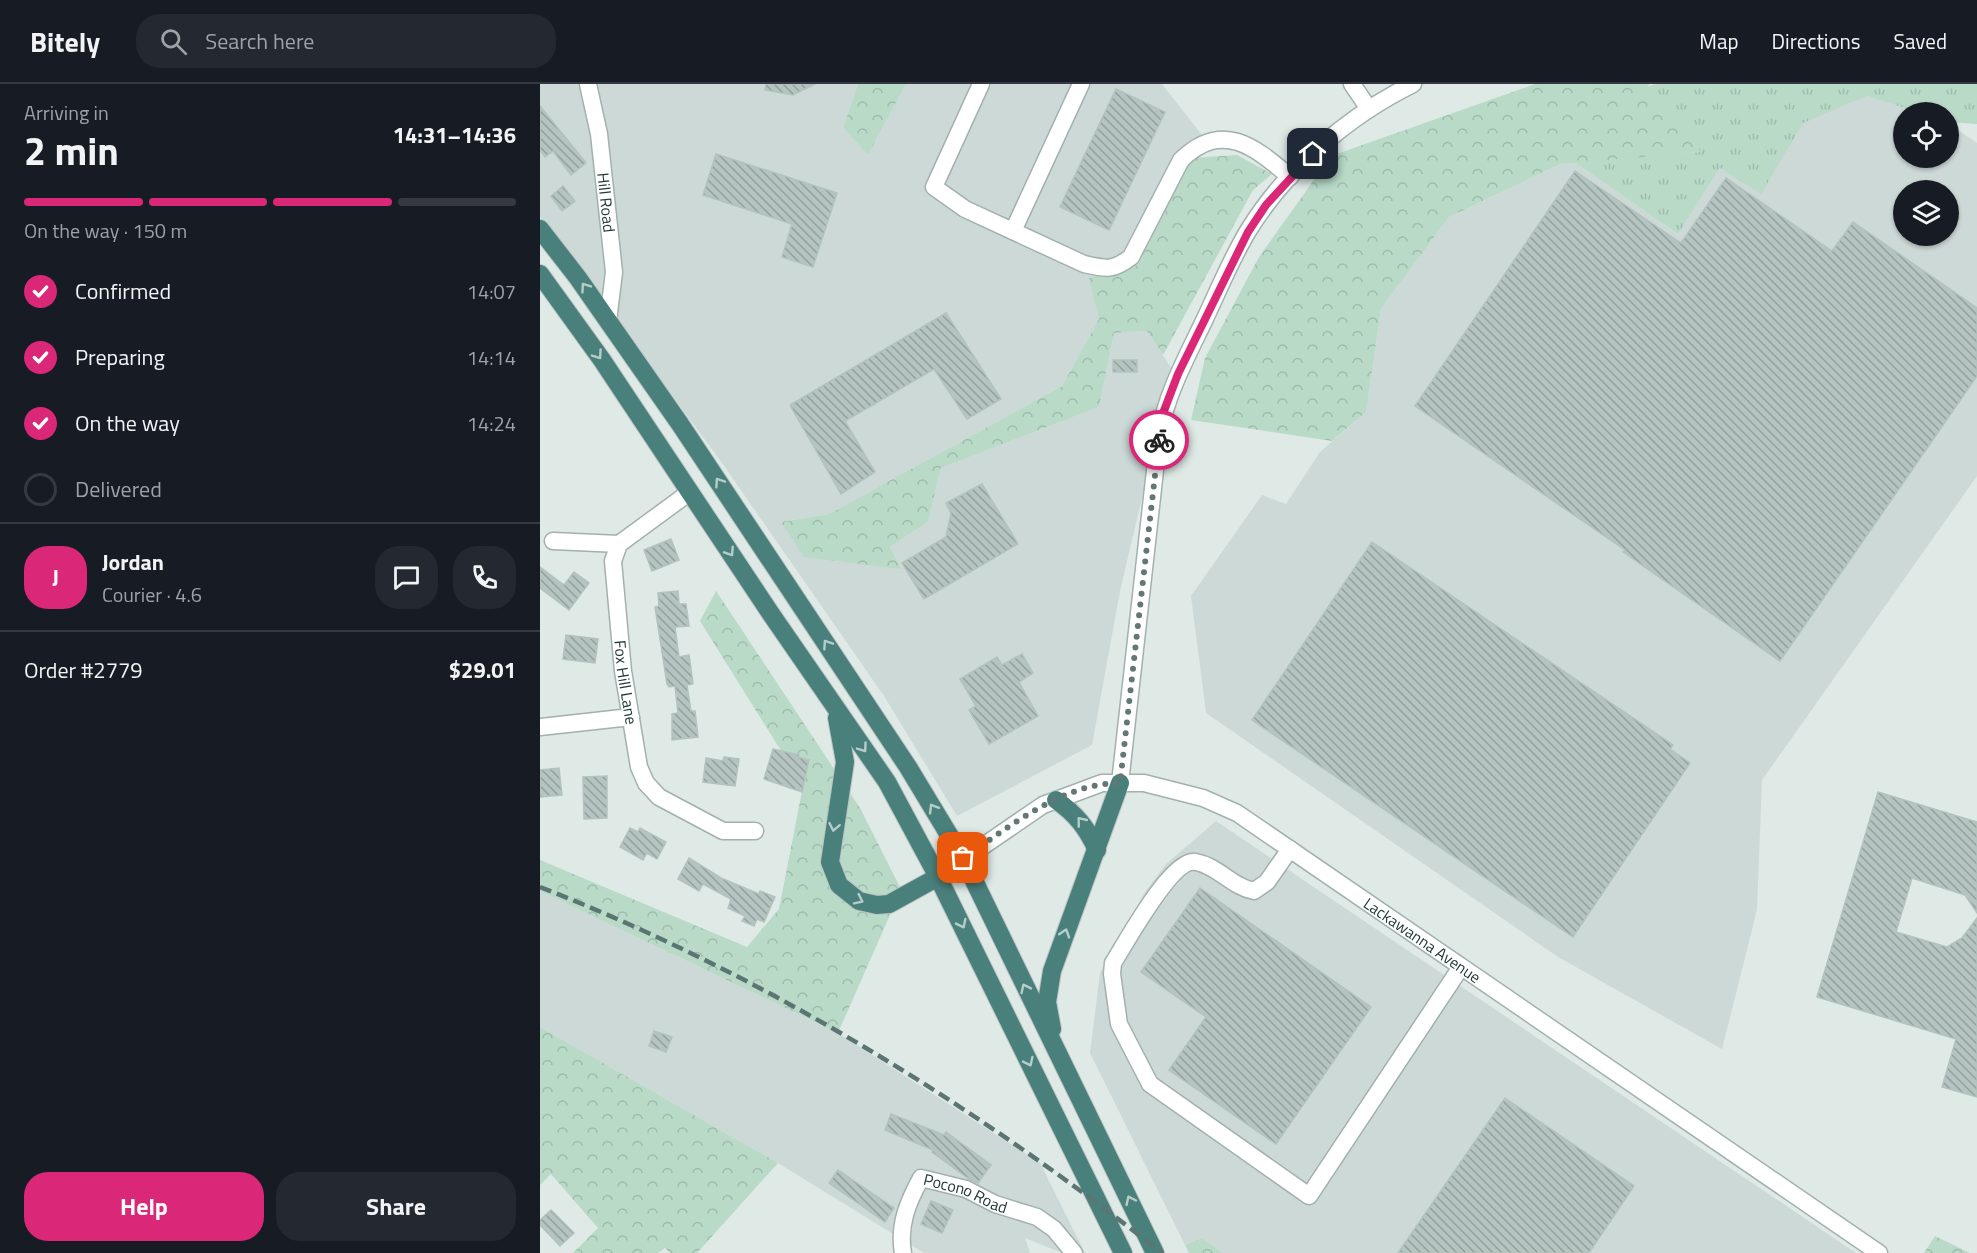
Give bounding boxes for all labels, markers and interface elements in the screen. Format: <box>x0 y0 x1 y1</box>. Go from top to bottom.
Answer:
search box <box>136 14 556 68</box>
text: Bitely <box>30 20 100 63</box>
text: Search here <box>205 24 314 58</box>
icon: search <box>157 25 190 58</box>
text: Map <box>1699 25 1739 57</box>
text: Directions <box>1772 25 1861 57</box>
text: Saved <box>1894 25 1947 57</box>
text: Arriving in <box>24 97 109 128</box>
map controls <box>1893 102 1959 246</box>
button: locate <box>1893 102 1959 168</box>
text: 14:31–14:36 <box>393 118 516 152</box>
text: 2 min <box>24 121 119 180</box>
pin <box>1287 128 1338 179</box>
icon: home <box>1296 137 1329 170</box>
street label: Hill Road <box>591 171 622 233</box>
button: layers <box>1893 180 1959 246</box>
text: On the way · 150 m <box>24 215 187 246</box>
text: Confirmed <box>75 274 171 308</box>
icon: check <box>24 275 57 308</box>
text: 14:07 <box>467 276 516 307</box>
one-way arrow <box>581 282 592 293</box>
text: Preparing <box>75 340 165 374</box>
icon: check <box>24 341 57 374</box>
text: 14:14 <box>467 342 516 373</box>
one-way arrow <box>591 349 602 360</box>
text: On the way <box>75 406 180 440</box>
icon: check <box>24 407 57 440</box>
text: 14:24 <box>467 408 516 439</box>
courier <box>1129 410 1189 470</box>
icon: bike <box>1143 424 1176 457</box>
text: Delivered <box>75 472 162 506</box>
one-way arrow <box>714 478 726 488</box>
text: Jordan <box>102 545 164 579</box>
button: chat <box>375 546 438 609</box>
button: phone <box>453 546 516 609</box>
one-way arrow <box>723 546 734 557</box>
text: J <box>52 560 59 594</box>
text: Courier · 4.6 <box>102 579 202 610</box>
street label: Fox Hill Lane <box>608 639 644 726</box>
one-way arrow <box>823 640 835 650</box>
text: Order #2779 <box>24 653 143 687</box>
text: $29.01 <box>449 653 516 687</box>
one-way arrow <box>856 742 867 753</box>
one-way arrow <box>928 804 940 814</box>
one-way arrow <box>1077 817 1088 828</box>
one-way arrow <box>828 821 841 831</box>
pin <box>937 832 988 883</box>
icon: bag <box>946 841 979 874</box>
street label: Lackawanna Avenue <box>1359 891 1486 989</box>
one-way arrow <box>852 892 863 904</box>
one-way arrow <box>954 918 966 929</box>
one-way arrow <box>1057 928 1070 939</box>
one-way arrow <box>1020 983 1032 994</box>
one-way arrow <box>1022 1055 1034 1066</box>
street label: Pocono Road <box>921 1167 1011 1219</box>
button: Help <box>24 1172 264 1241</box>
button: Share <box>276 1172 516 1241</box>
one-way arrow <box>1126 1196 1138 1207</box>

